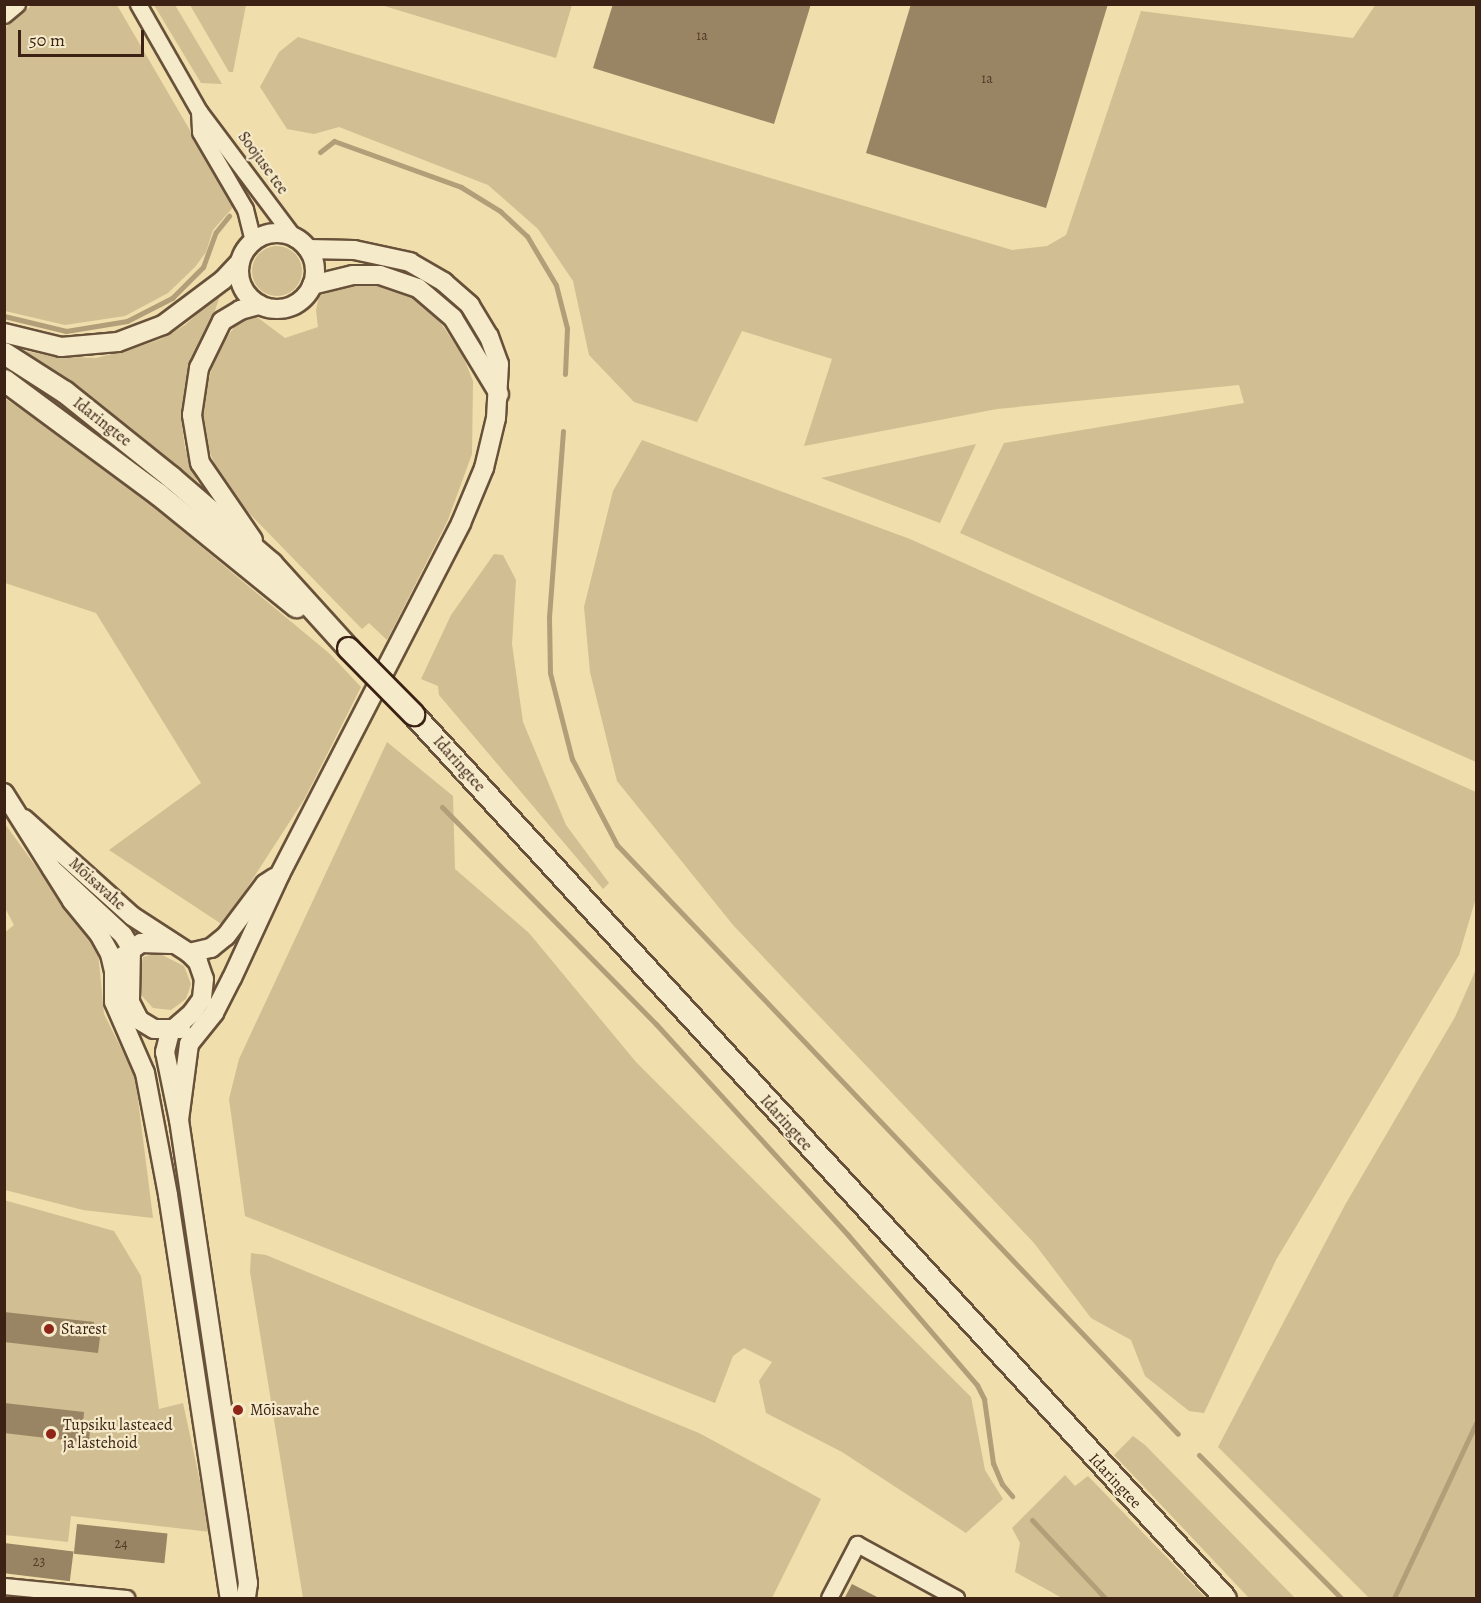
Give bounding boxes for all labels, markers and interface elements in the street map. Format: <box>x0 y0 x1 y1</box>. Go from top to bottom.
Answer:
scale bar <box>21 18 147 56</box>
text: 50 m <box>29 28 65 52</box>
house number: 1a <box>696 28 708 44</box>
house number: 1a <box>981 71 993 87</box>
street label: Soojuse tee <box>234 128 292 198</box>
street label: Idaringtee <box>69 393 135 451</box>
street label: Idaringtee <box>429 732 489 796</box>
street label: Mõisavahe <box>65 854 129 914</box>
street label: Idaringtee <box>756 1091 816 1155</box>
place label: Starest <box>61 1319 107 1339</box>
marker: Starest <box>42 1322 56 1336</box>
place label: Mõisavahe <box>250 1400 319 1420</box>
marker: Mõisavahe <box>231 1403 245 1417</box>
place label: Tupsiku lasteaed ja lastehoid <box>63 1415 173 1453</box>
marker: Tupsiku lasteaed ja lastehoid <box>44 1427 58 1441</box>
street label: Idaringtee <box>1085 1449 1145 1513</box>
house number: 24 <box>115 1536 127 1552</box>
house number: 23 <box>33 1554 45 1570</box>

